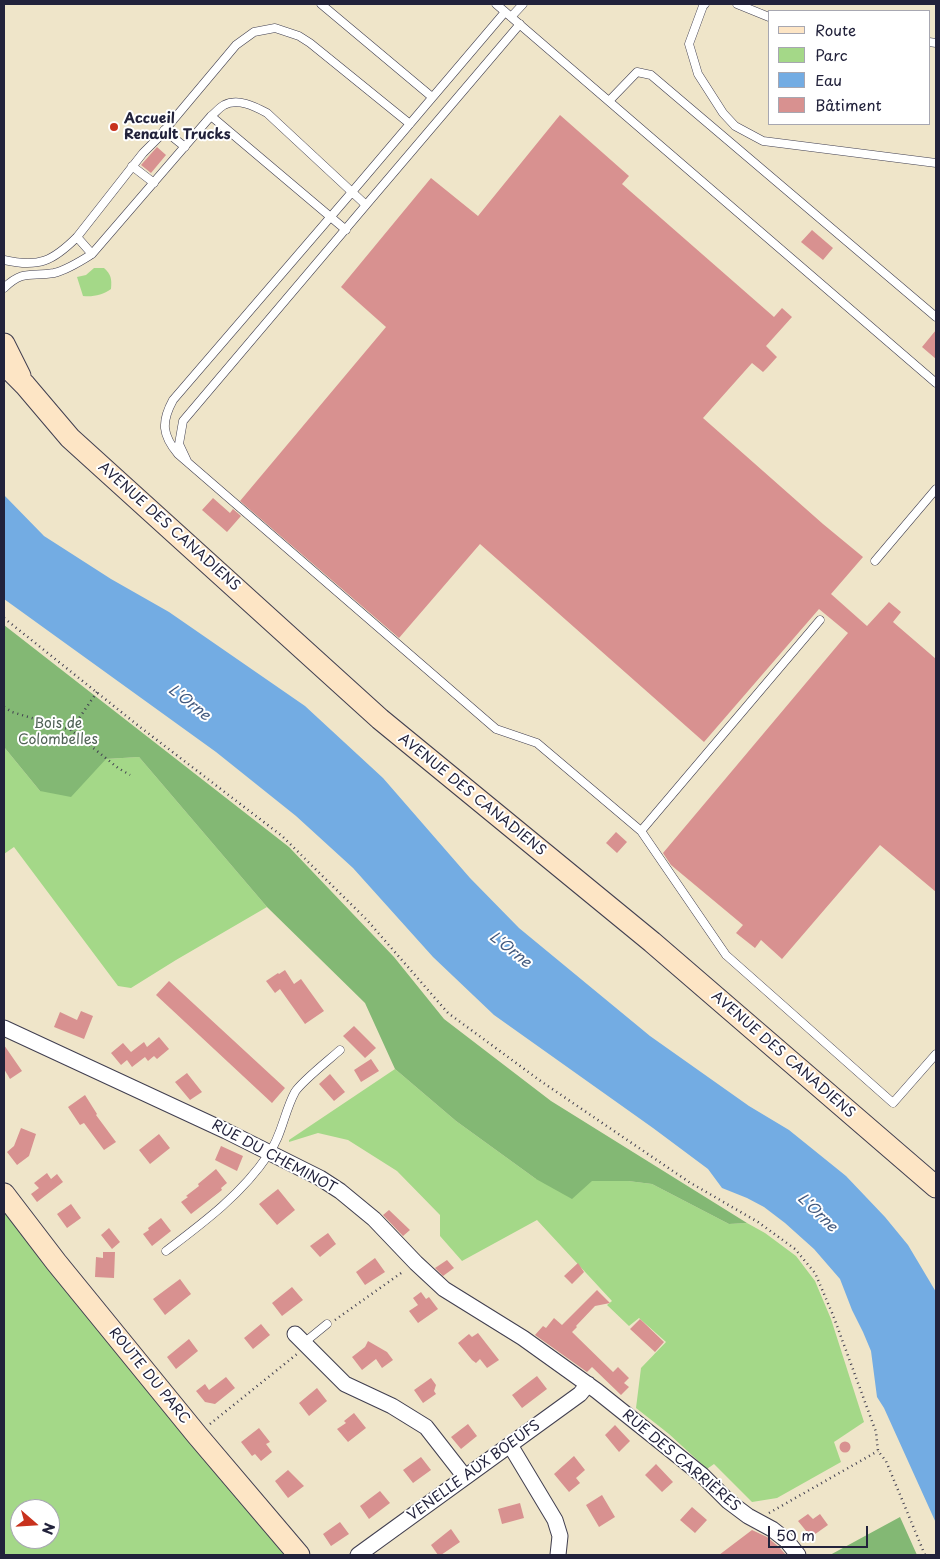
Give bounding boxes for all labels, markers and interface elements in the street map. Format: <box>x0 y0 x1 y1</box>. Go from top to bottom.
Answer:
legend <box>768 10 930 125</box>
text: Route <box>815 18 856 41</box>
text: Parc <box>815 43 848 66</box>
text: Eau <box>815 68 842 91</box>
text: Bâtiment <box>815 93 882 116</box>
place label: Accueil Renault Trucks <box>124 111 231 144</box>
marker: Accueil Renault Trucks <box>108 121 120 133</box>
street label: AVENUE DES CANADIENS <box>95 459 243 595</box>
water label: L'Orne <box>164 681 214 725</box>
park label: Bois de Colombelles <box>18 716 98 749</box>
street label: AVENUE DES CANADIENS <box>395 730 549 860</box>
water label: L'Orne <box>485 928 535 972</box>
street label: AVENUE DES CANADIENS <box>708 988 858 1122</box>
street label: RUE DU CHEMINOT <box>209 1117 339 1197</box>
water label: L'Orne <box>793 1190 841 1236</box>
street label: ROUTE DU PARC <box>105 1324 193 1428</box>
street label: RUE DES CARRIÈRES <box>619 1407 743 1515</box>
street label: VENELLE AUX BOEUFS <box>405 1417 543 1525</box>
north arrow <box>10 1499 60 1549</box>
scale bar <box>770 1516 870 1548</box>
text: N <box>37 1520 60 1537</box>
text: 50 m <box>776 1523 815 1546</box>

